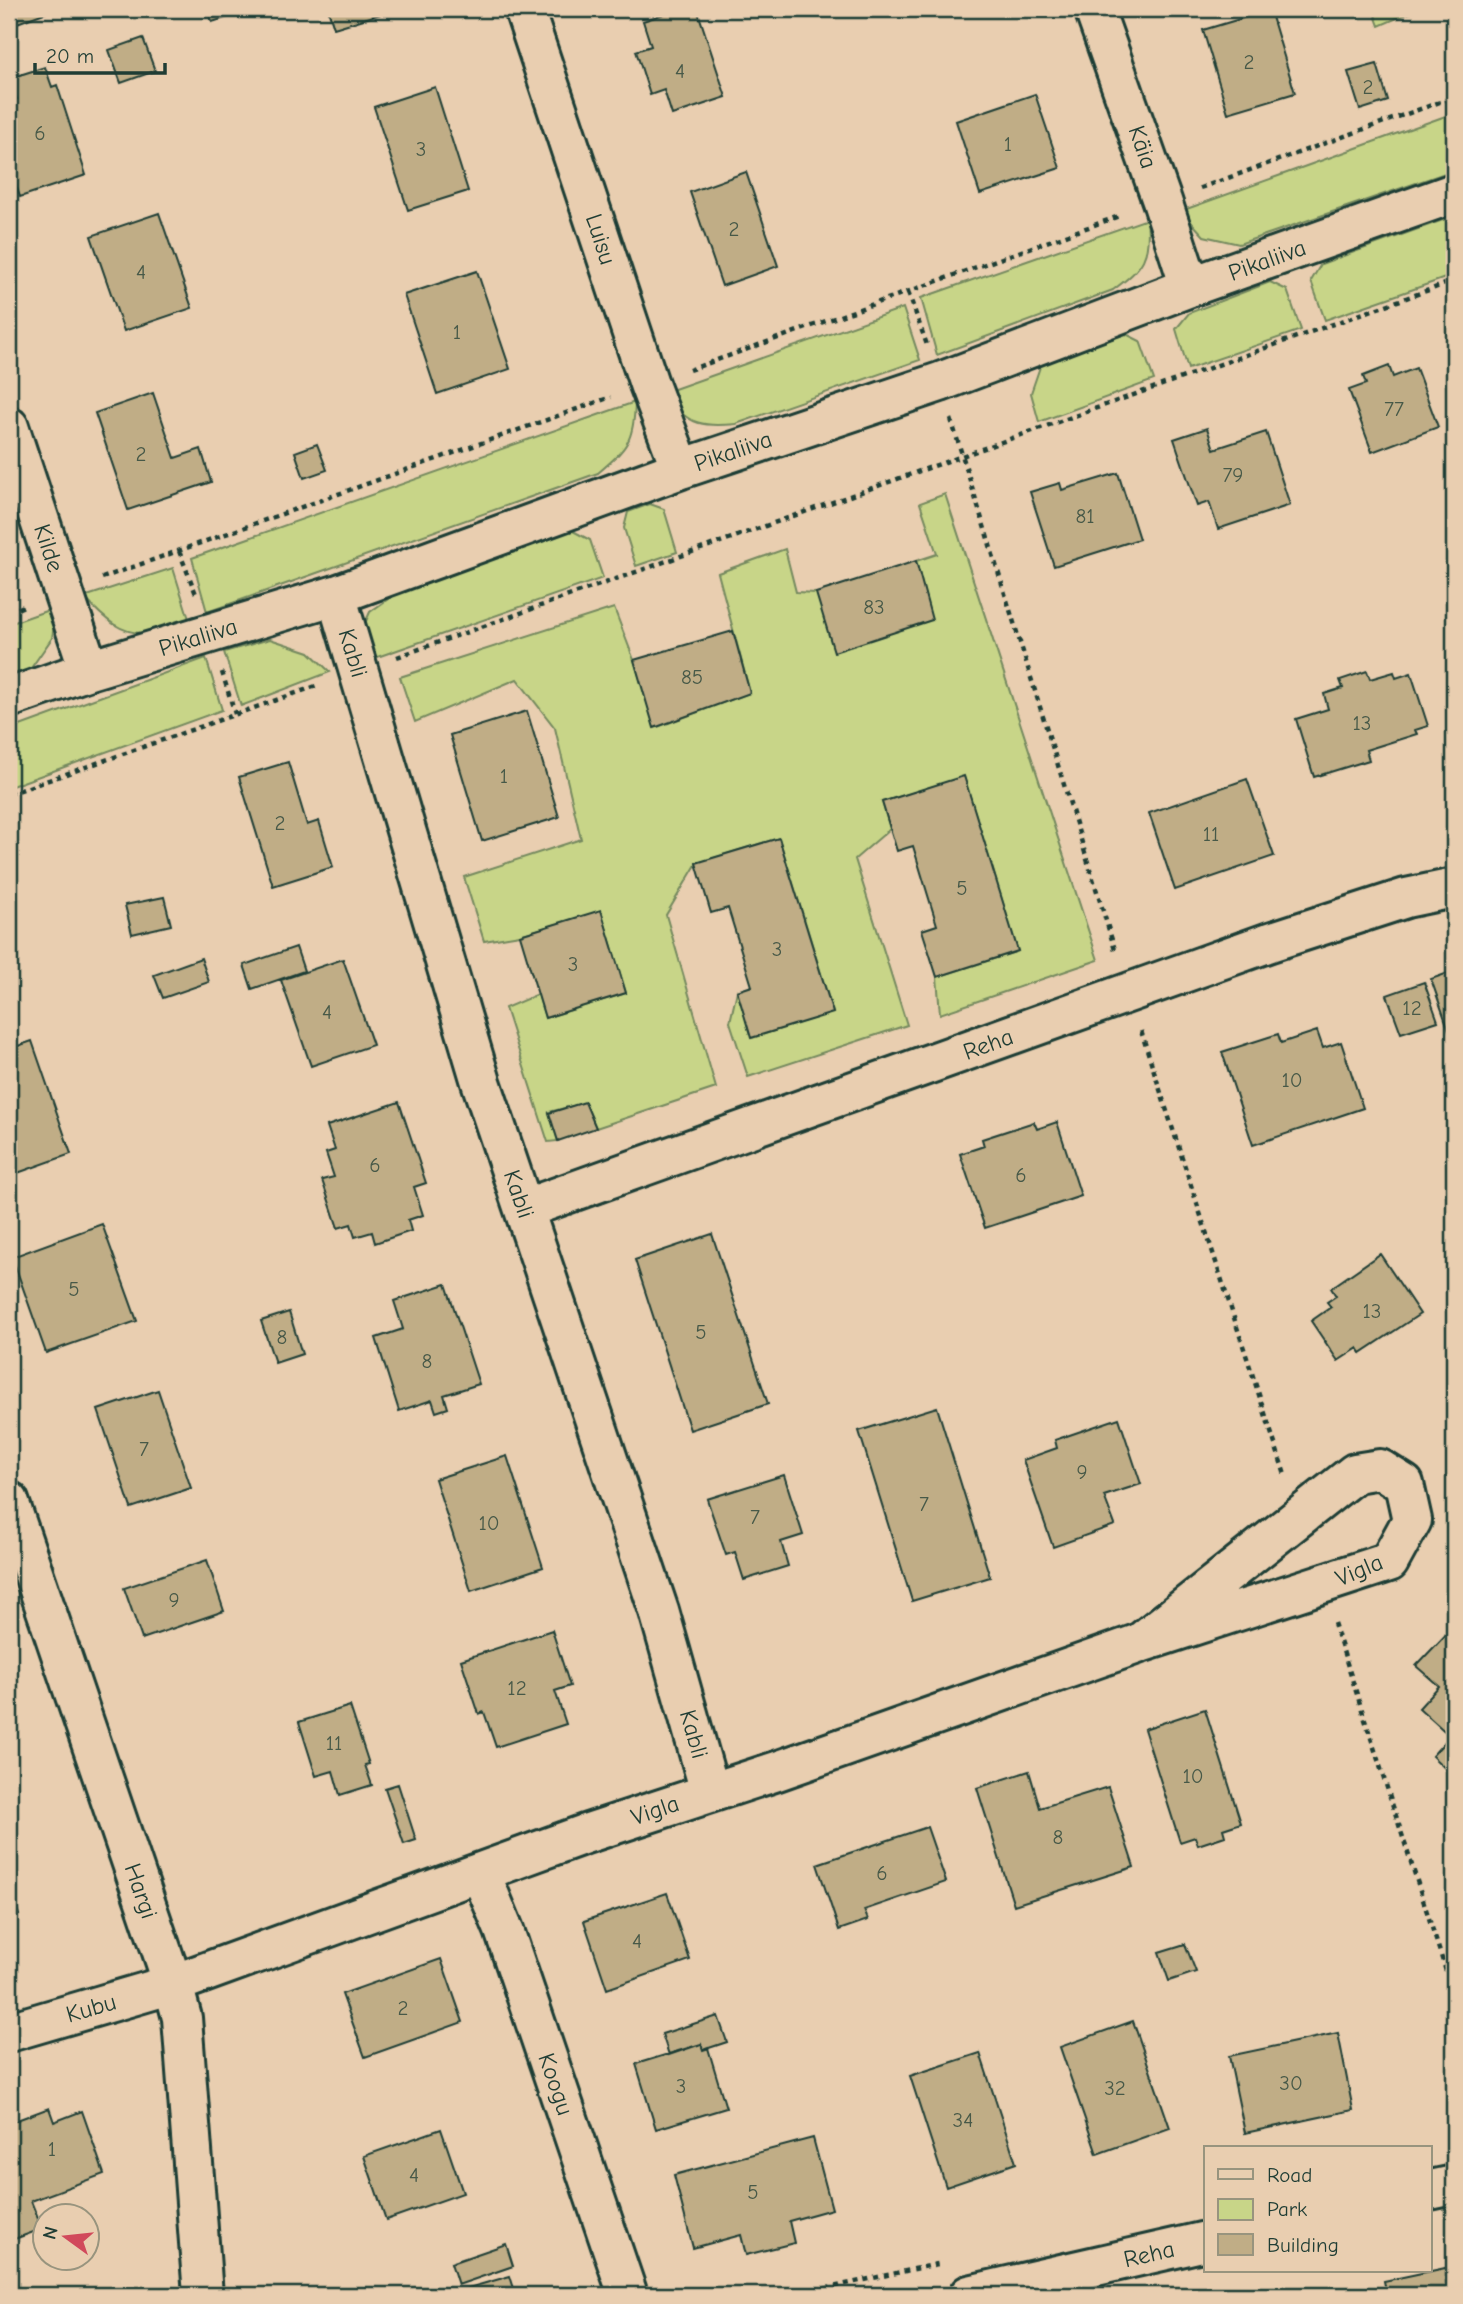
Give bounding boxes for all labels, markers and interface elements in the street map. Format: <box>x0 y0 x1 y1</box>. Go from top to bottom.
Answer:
scale bar <box>35 32 164 76</box>
text: 20 m <box>46 44 94 68</box>
house number: 2 <box>1244 50 1254 74</box>
house number: 4 <box>675 59 685 83</box>
house number: 2 <box>1363 75 1373 99</box>
house number: 6 <box>34 121 46 145</box>
street label: Käia <box>1123 122 1163 172</box>
house number: 1 <box>1004 132 1012 156</box>
house number: 3 <box>416 137 426 161</box>
street label: Luisu <box>580 210 622 268</box>
house number: 2 <box>729 217 739 241</box>
street label: Pikaliiva <box>1224 233 1310 287</box>
house number: 4 <box>136 260 146 284</box>
house number: 1 <box>453 320 461 344</box>
house number: 77 <box>1384 397 1404 421</box>
street label: Pikaliiva <box>690 425 776 477</box>
house number: 2 <box>136 442 146 466</box>
house number: 79 <box>1222 463 1244 487</box>
house number: 81 <box>1075 504 1095 528</box>
street label: Kilde <box>28 520 70 576</box>
house number: 83 <box>863 595 885 619</box>
street label: Pikaliiva <box>155 612 241 662</box>
street label: Kabli <box>332 625 374 681</box>
house number: 85 <box>681 665 703 689</box>
house number: 13 <box>1353 711 1371 735</box>
house number: 1 <box>500 764 508 788</box>
house number: 2 <box>275 811 285 835</box>
house number: 11 <box>1203 822 1219 846</box>
house number: 5 <box>956 876 968 900</box>
house number: 3 <box>772 937 782 961</box>
house number: 3 <box>568 952 578 976</box>
house number: 12 <box>1402 996 1422 1020</box>
house number: 4 <box>322 1000 332 1024</box>
street label: Reha <box>959 1022 1017 1066</box>
house number: 10 <box>1281 1068 1303 1092</box>
house number: 6 <box>369 1153 381 1177</box>
house number: 6 <box>1015 1163 1027 1187</box>
street label: Kabli <box>498 1166 540 1222</box>
house number: 5 <box>68 1277 80 1301</box>
house number: 13 <box>1363 1299 1381 1323</box>
house number: 5 <box>695 1320 707 1344</box>
house number: 8 <box>277 1325 287 1349</box>
house number: 8 <box>422 1349 432 1373</box>
house number: 7 <box>139 1437 149 1461</box>
house number: 9 <box>1076 1460 1088 1484</box>
house number: 7 <box>919 1492 929 1516</box>
house number: 7 <box>750 1505 760 1529</box>
house number: 10 <box>478 1511 500 1535</box>
street label: Vigla <box>1331 1548 1387 1592</box>
house number: 9 <box>168 1588 180 1612</box>
house number: 12 <box>507 1676 527 1700</box>
street label: Kabli <box>674 1706 714 1762</box>
house number: 11 <box>326 1731 342 1755</box>
house number: 10 <box>1182 1764 1204 1788</box>
street label: Vigla <box>627 1789 683 1831</box>
house number: 8 <box>1053 1825 1063 1849</box>
street label: Hargi <box>119 1860 163 1922</box>
house number: 6 <box>876 1861 888 1885</box>
house number: 4 <box>632 1929 642 1953</box>
street label: Kubu <box>63 1988 119 2028</box>
house number: 2 <box>398 1996 408 2020</box>
street label: Koogu <box>532 2049 580 2119</box>
house number: 30 <box>1279 2071 1303 2095</box>
house number: 3 <box>676 2074 686 2098</box>
house number: 32 <box>1104 2076 1126 2100</box>
house number: 34 <box>953 2108 973 2132</box>
house number: 1 <box>48 2137 56 2161</box>
legend <box>1204 2146 1432 2272</box>
house number: 4 <box>409 2163 419 2187</box>
text: Road <box>1267 2163 1312 2187</box>
house number: 5 <box>747 2180 759 2204</box>
text: Park <box>1267 2197 1307 2221</box>
north arrow <box>32 2202 102 2272</box>
text: N <box>38 2224 63 2242</box>
text: Building <box>1267 2233 1339 2257</box>
street label: Reha <box>1121 2235 1177 2273</box>

